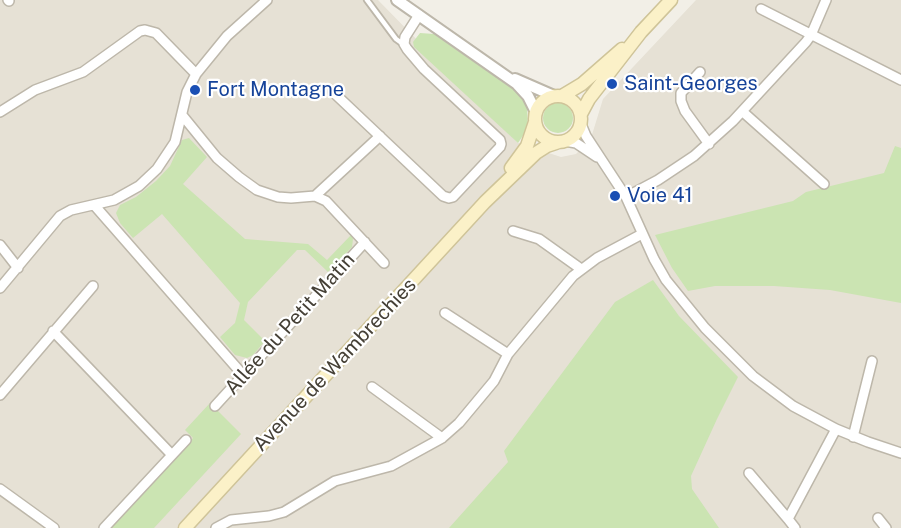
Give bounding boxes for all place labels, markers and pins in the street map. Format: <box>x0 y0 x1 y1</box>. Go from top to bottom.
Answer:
place label: Saint-Georges <box>624 72 758 96</box>
marker: Saint-Georges <box>605 77 619 91</box>
place label: Fort Montagne <box>207 78 344 102</box>
marker: Fort Montagne <box>188 83 202 97</box>
place label: Voie 41 <box>627 184 693 208</box>
marker: Voie 41 <box>608 189 622 203</box>

